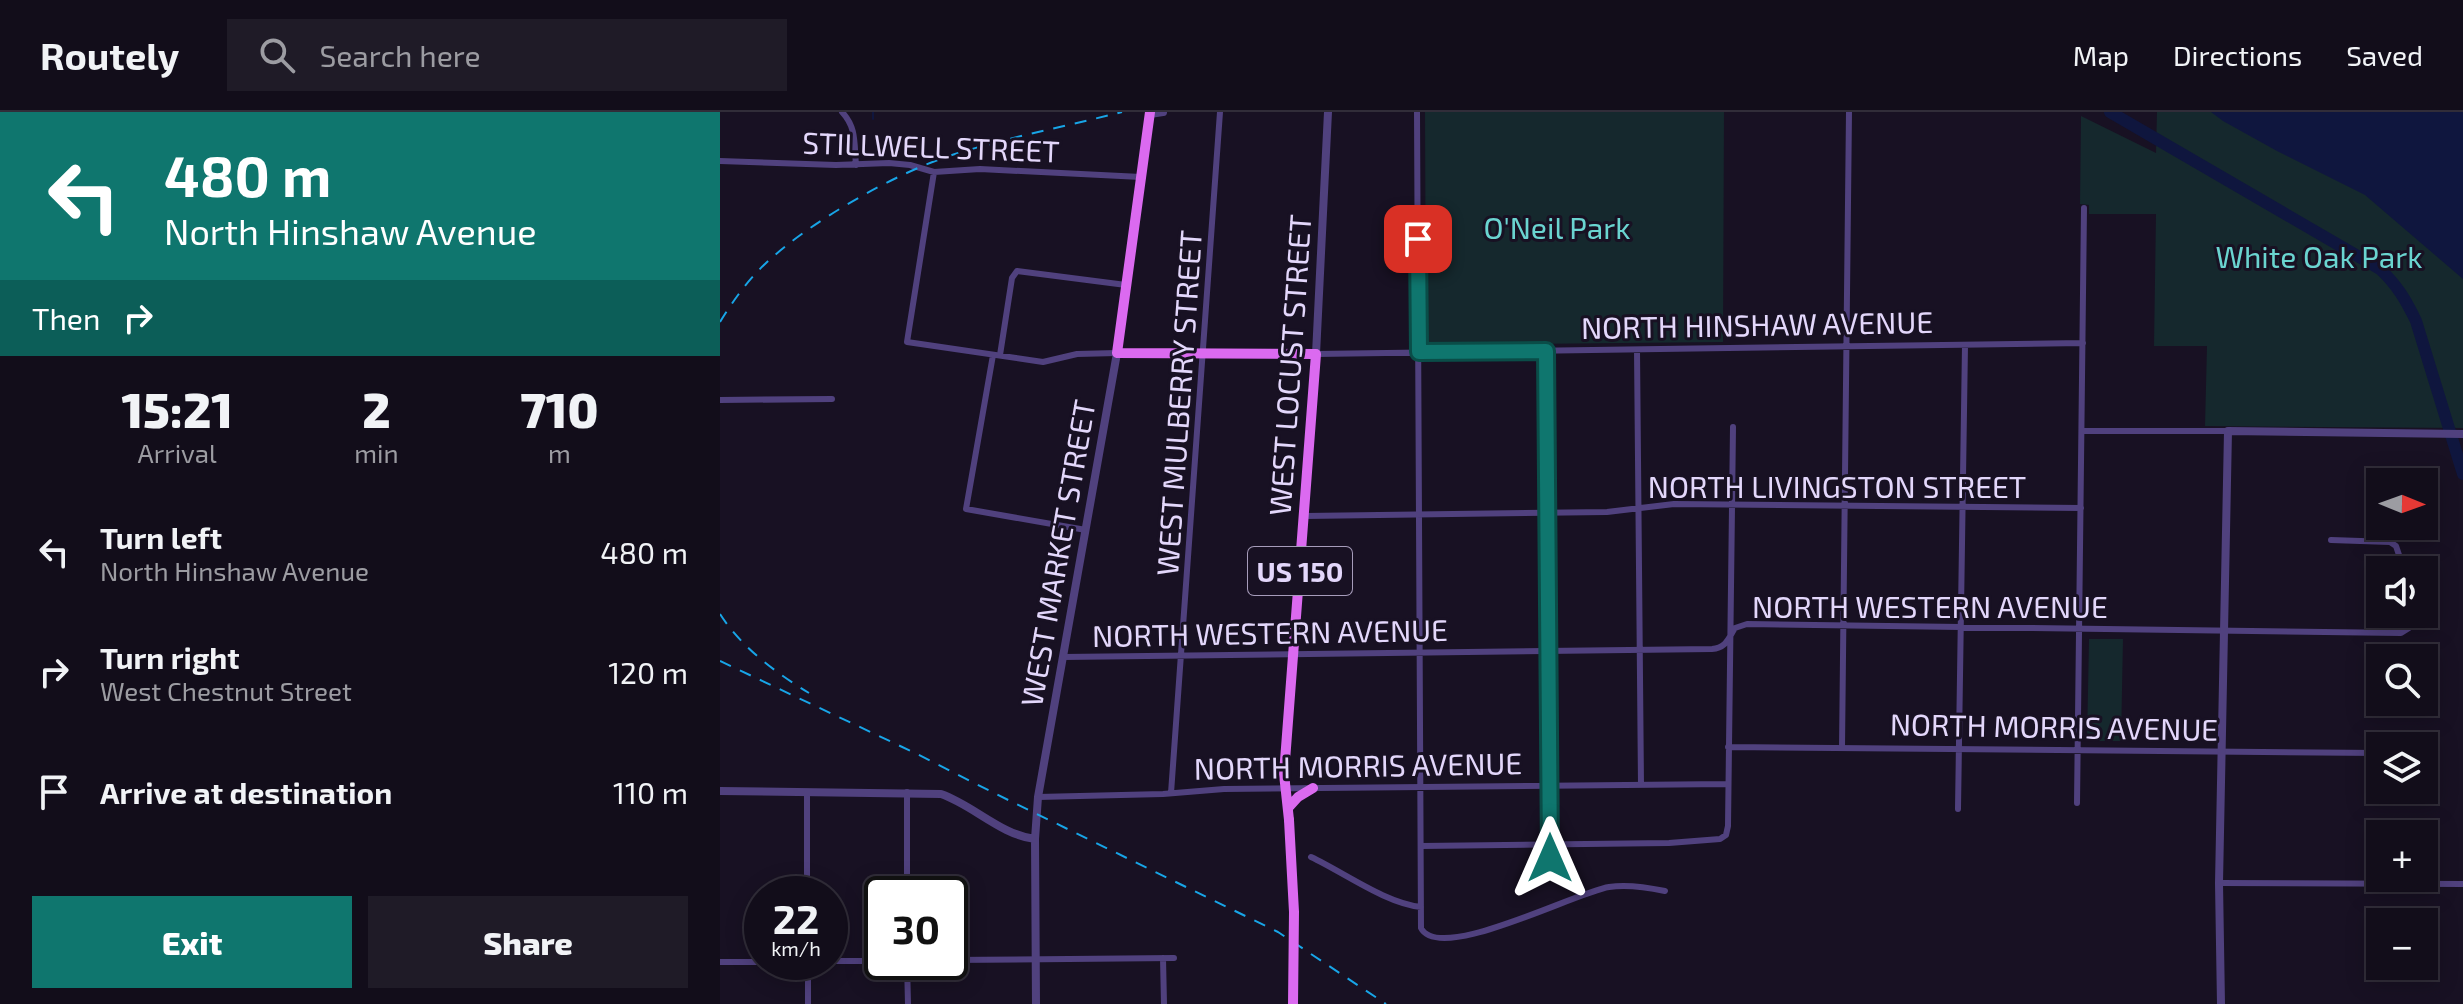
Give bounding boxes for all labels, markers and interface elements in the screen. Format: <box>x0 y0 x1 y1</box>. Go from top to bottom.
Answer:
search box <box>227 19 787 91</box>
text: Routely <box>40 32 179 78</box>
icon: search <box>255 33 299 77</box>
text: Search here <box>319 37 481 73</box>
text: Map <box>2073 38 2129 72</box>
text: Directions <box>2173 38 2302 72</box>
text: Saved <box>2346 38 2423 72</box>
street label: STILLWELL STREET <box>802 124 1060 168</box>
text: 480 m <box>164 141 331 208</box>
icon: left <box>32 144 136 248</box>
pin <box>1384 205 1452 273</box>
text: North Hinshaw Avenue <box>164 209 537 252</box>
park label: O'Neil Park <box>1483 209 1631 245</box>
street label: WEST LOCUST STREET <box>1261 213 1317 517</box>
icon: arrive <box>1396 217 1440 261</box>
street label: WEST MULBERRY STREET <box>1148 229 1208 577</box>
park label: White Oak Park <box>2215 238 2423 274</box>
icon: right <box>116 296 160 340</box>
text: Then <box>32 300 100 336</box>
street label: NORTH HINSHAW AVENUE <box>1581 303 1933 345</box>
text: 15:21 <box>121 380 233 438</box>
text: 2 <box>362 380 391 438</box>
text: 710 <box>520 380 599 438</box>
street label: WEST MARKET STREET <box>1012 397 1102 709</box>
text: Arrival <box>138 437 217 468</box>
text: min <box>354 437 399 468</box>
text: m <box>548 437 571 468</box>
street label: NORTH LIVINGSTON STREET <box>1648 468 2026 504</box>
north arrow <box>2366 468 2438 540</box>
map controls <box>2366 468 2438 980</box>
text: Turn left <box>100 519 222 555</box>
icon: left <box>32 530 76 574</box>
text: 480 m <box>600 534 688 570</box>
road number: US 150 <box>1248 547 1352 595</box>
text: North Hinshaw Avenue <box>100 555 369 586</box>
button: sound <box>2366 556 2438 628</box>
street label: NORTH WESTERN AVENUE <box>1752 588 2108 624</box>
street label: NORTH WESTERN AVENUE <box>1092 611 1448 653</box>
text: Turn right <box>100 639 240 675</box>
button: search <box>2366 644 2438 716</box>
icon: right <box>32 650 76 694</box>
text: 120 m <box>608 654 688 690</box>
text: West Chestnut Street <box>100 675 352 706</box>
street label: NORTH MORRIS AVENUE <box>1890 705 2218 747</box>
button: layers <box>2366 732 2438 804</box>
street label: NORTH MORRIS AVENUE <box>1194 744 1522 786</box>
icon: arrive <box>32 770 76 814</box>
text: Arrive at destination <box>100 774 392 810</box>
text: 110 m <box>613 774 688 810</box>
position arrow <box>1508 816 1592 900</box>
button: + <box>2366 820 2438 892</box>
speed limit sign: 30 <box>864 876 968 980</box>
text: 22 <box>773 894 819 942</box>
button: Exit <box>32 896 352 988</box>
button: Share <box>368 896 688 988</box>
button: − <box>2366 908 2438 980</box>
text: km/h <box>771 936 821 960</box>

